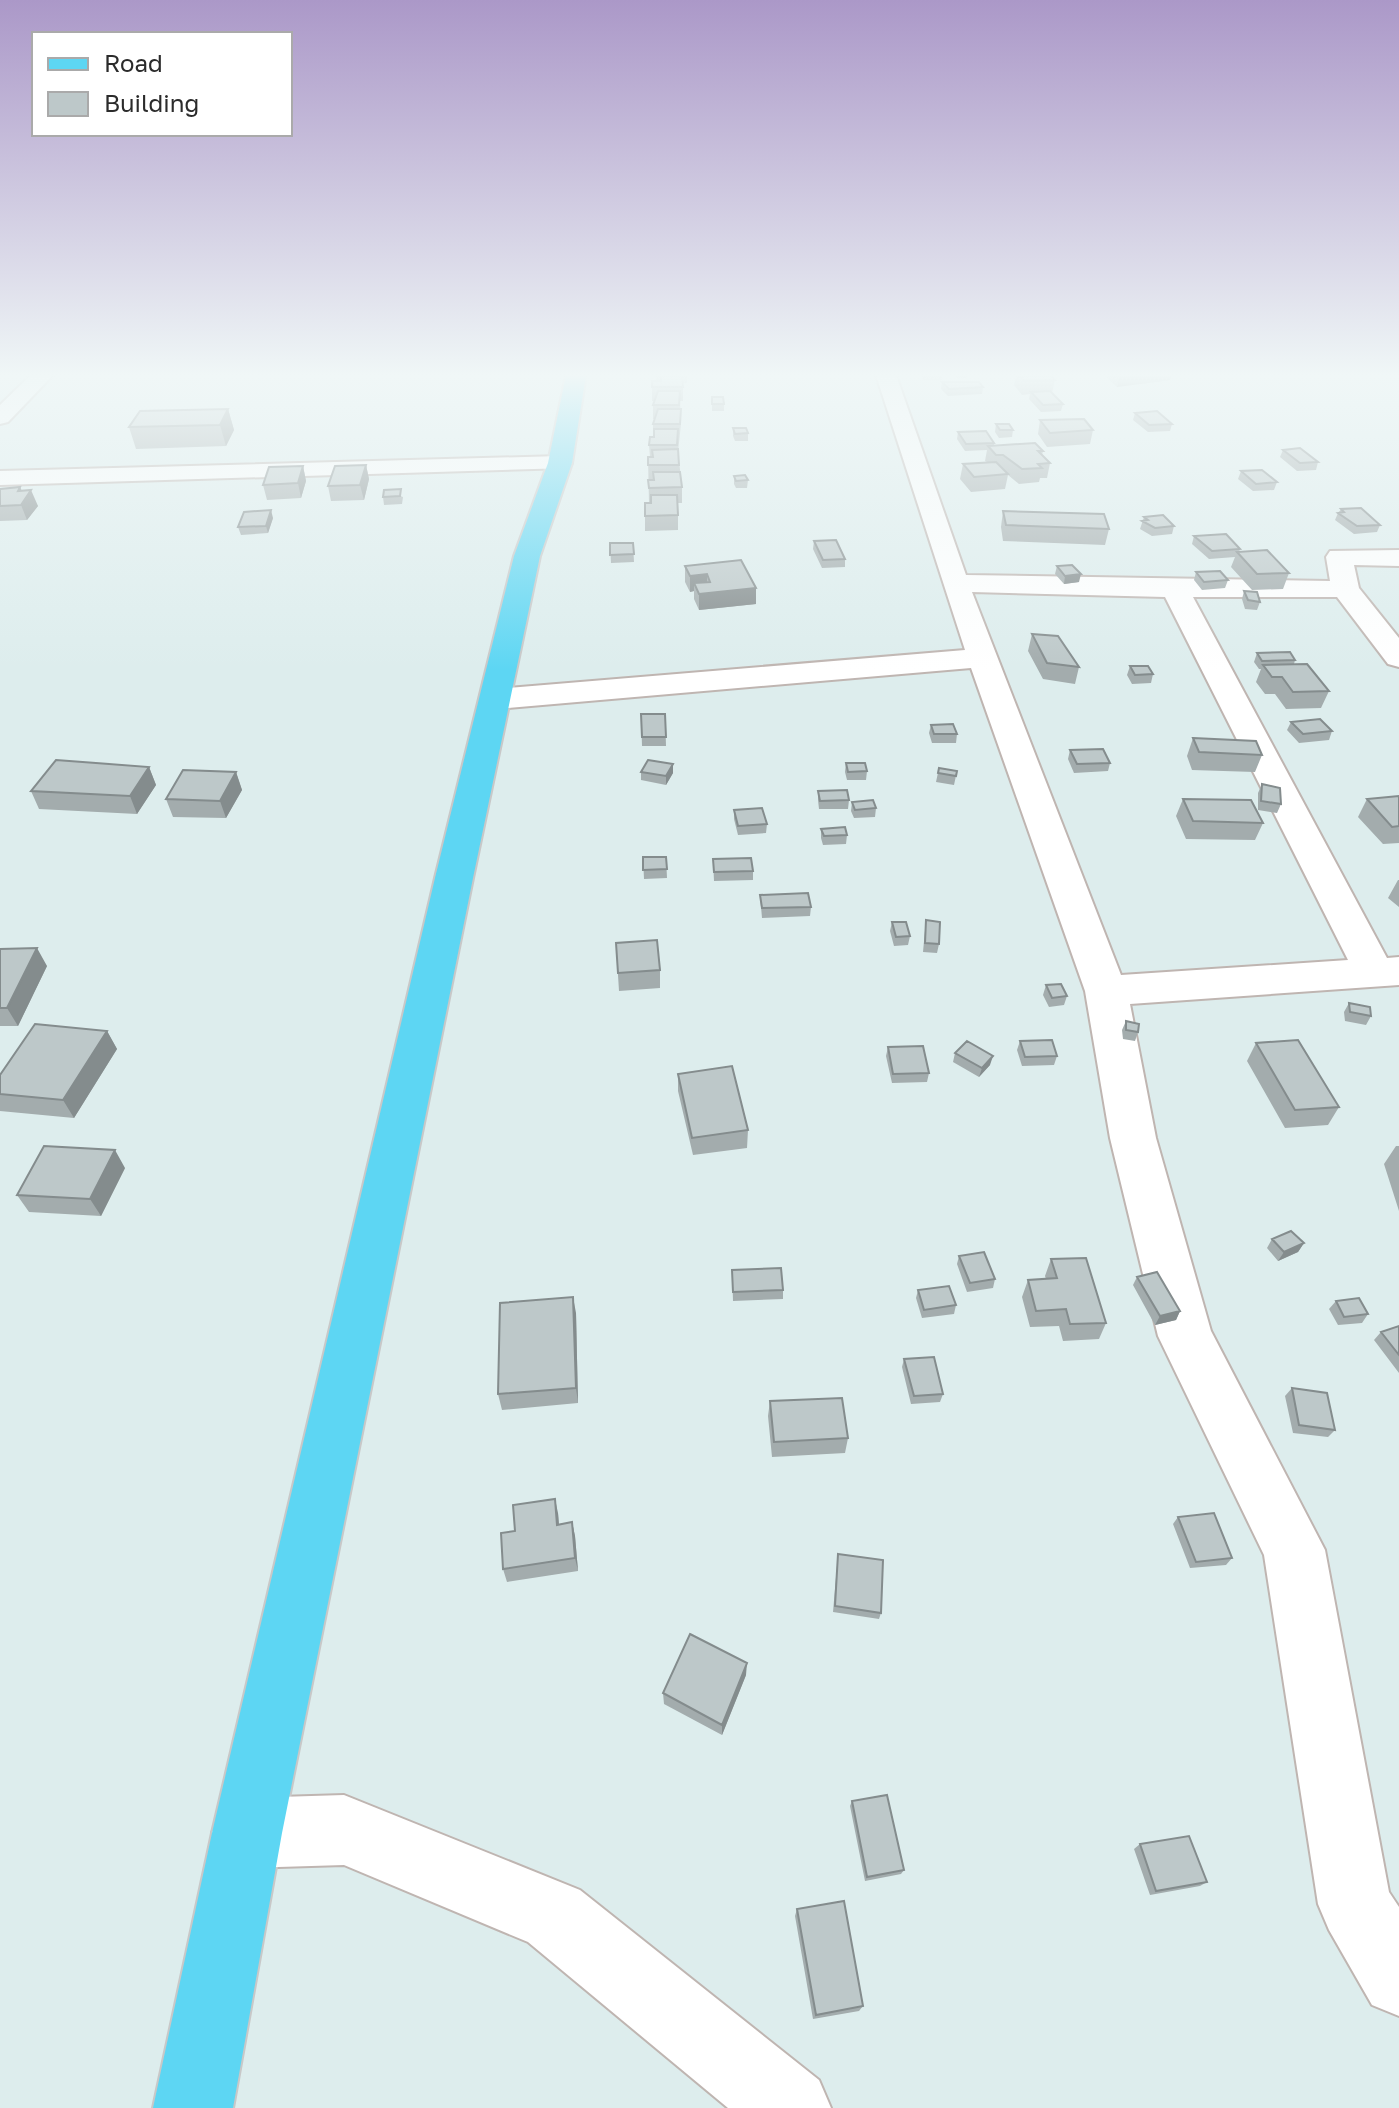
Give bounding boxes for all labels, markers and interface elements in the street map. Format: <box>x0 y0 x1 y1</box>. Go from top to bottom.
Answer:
legend <box>32 32 292 136</box>
text: Road <box>104 48 163 77</box>
text: Building <box>104 88 199 117</box>

